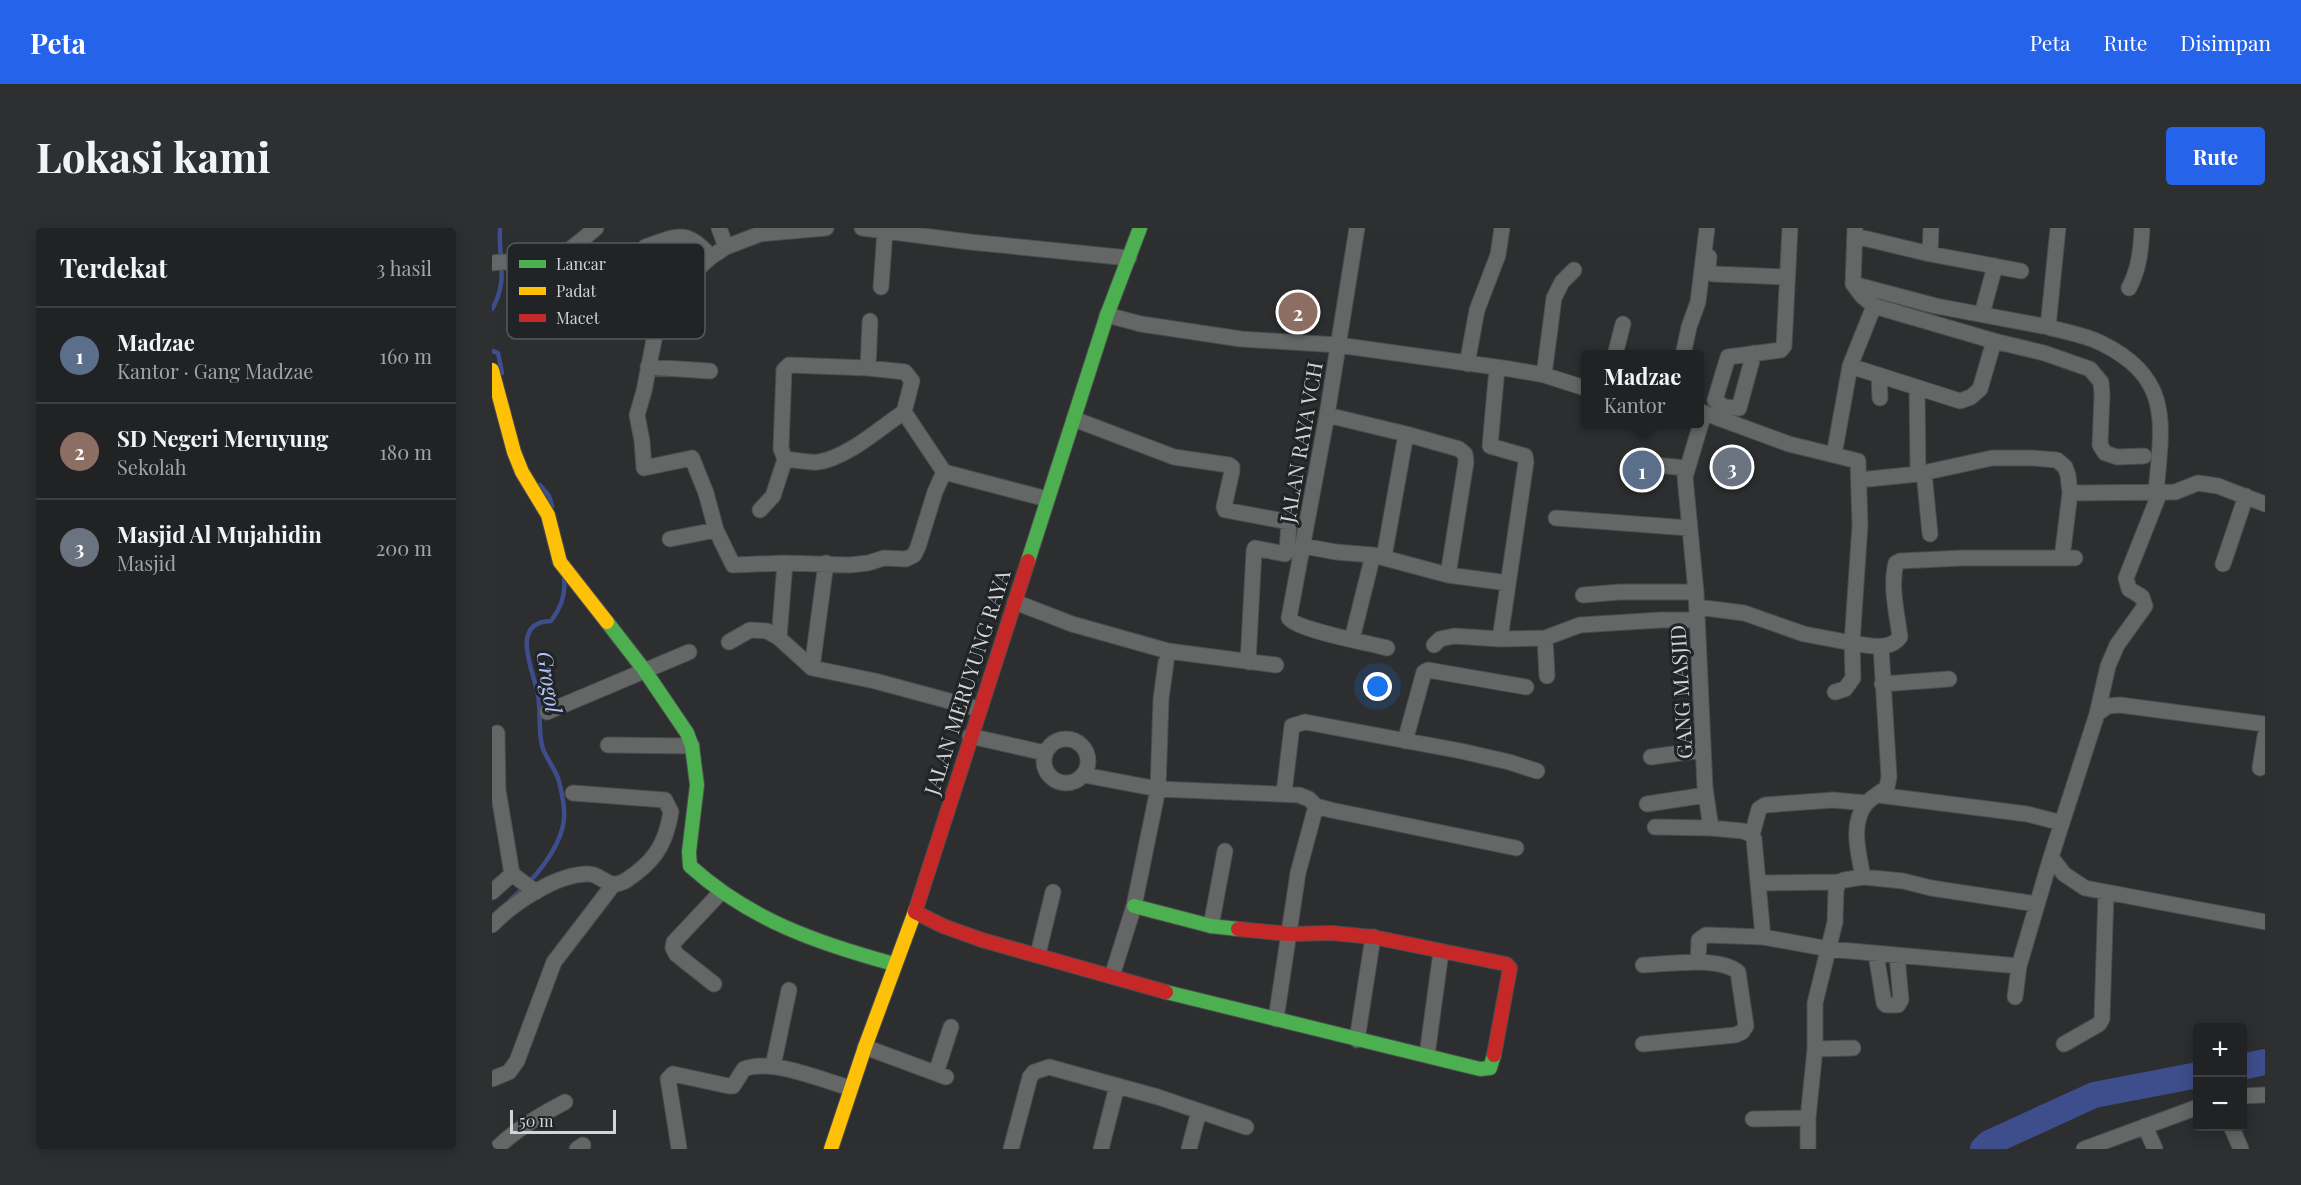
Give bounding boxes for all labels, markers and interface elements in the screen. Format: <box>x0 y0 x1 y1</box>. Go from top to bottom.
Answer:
text: Peta <box>30 24 86 61</box>
text: Peta <box>2030 28 2070 56</box>
text: Rute <box>2103 28 2147 56</box>
text: Disimpan <box>2180 28 2271 56</box>
button: Rute <box>2166 127 2265 185</box>
text: Lokasi kami <box>36 128 270 184</box>
legend <box>507 243 705 339</box>
text: Terdekat <box>60 250 167 285</box>
text: Lancar <box>556 253 606 274</box>
text: 3 hasil <box>376 254 432 281</box>
text: Padat <box>556 280 596 301</box>
pin: 2 <box>1278 290 1318 334</box>
text: Macet <box>556 307 600 328</box>
text: Madzae <box>117 327 195 357</box>
text: 1 <box>76 342 83 369</box>
text: 160 m <box>380 342 432 369</box>
popup <box>1581 350 1704 428</box>
text: Kantor · Gang Madzae <box>117 357 313 384</box>
street label: JALAN RAYA VCH <box>1272 359 1328 526</box>
text: Madzae <box>1604 361 1681 391</box>
text: Kantor <box>1604 391 1666 418</box>
text: SD Negeri Meruyung <box>117 423 328 453</box>
text: 2 <box>74 438 85 465</box>
text: 180 m <box>379 438 432 465</box>
pin: 3 <box>1712 444 1752 490</box>
pin: 1 <box>1622 448 1662 492</box>
text: Sekolah <box>117 453 187 480</box>
text: Masjid Al Mujahidin <box>117 519 322 549</box>
text: 3 <box>75 534 84 561</box>
text: 200 m <box>376 534 432 561</box>
text: Masjid <box>117 549 176 576</box>
street label: JALAN MERUYUNG RAYA <box>916 565 1016 799</box>
street label: GANG MASJID <box>1663 624 1697 760</box>
water label: Grogol <box>530 649 570 716</box>
your location <box>1363 672 1392 701</box>
map controls <box>2193 1023 2247 1131</box>
button: + <box>2193 1023 2247 1077</box>
button: − <box>2193 1077 2247 1131</box>
scale bar <box>510 1107 616 1134</box>
text: 50 m <box>519 1110 553 1131</box>

